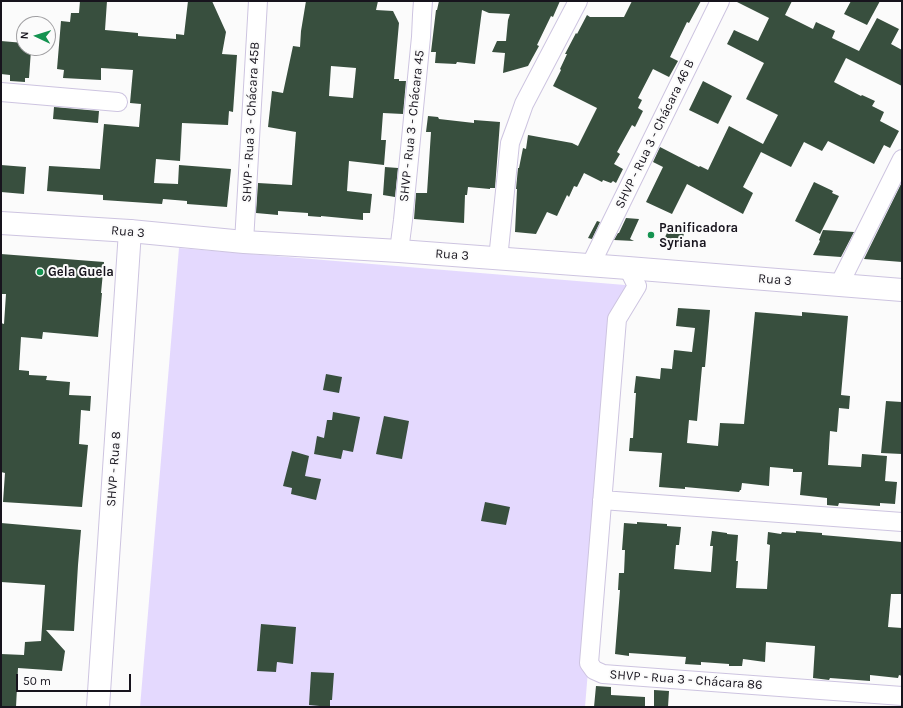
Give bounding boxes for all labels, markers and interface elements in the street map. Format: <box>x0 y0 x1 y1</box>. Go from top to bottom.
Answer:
north arrow <box>16 16 56 56</box>
text: N <box>18 31 31 40</box>
street label: SHVP - Rua 3 - Chácara 45B <box>239 41 263 203</box>
street label: SHVP - Rua 3 - Chácara 45 <box>396 49 428 203</box>
street label: SHVP - Rua 3 - Chácara 46 B <box>612 57 698 211</box>
place label: Panificadora Syriana <box>659 220 738 251</box>
street label: Rua 3 <box>111 223 145 241</box>
marker: Panificadora Syriana <box>646 230 656 240</box>
street label: Rua 3 <box>435 246 469 264</box>
place label: Gela Guela <box>48 264 114 280</box>
marker: Gela Guela <box>35 267 45 277</box>
street label: Rua 3 <box>758 271 792 289</box>
street label: SHVP - Rua 8 <box>104 431 124 507</box>
scale bar <box>18 666 133 692</box>
street label: SHVP - Rua 3 - Chácara 86 <box>609 667 763 693</box>
text: 50 m <box>23 674 51 688</box>

